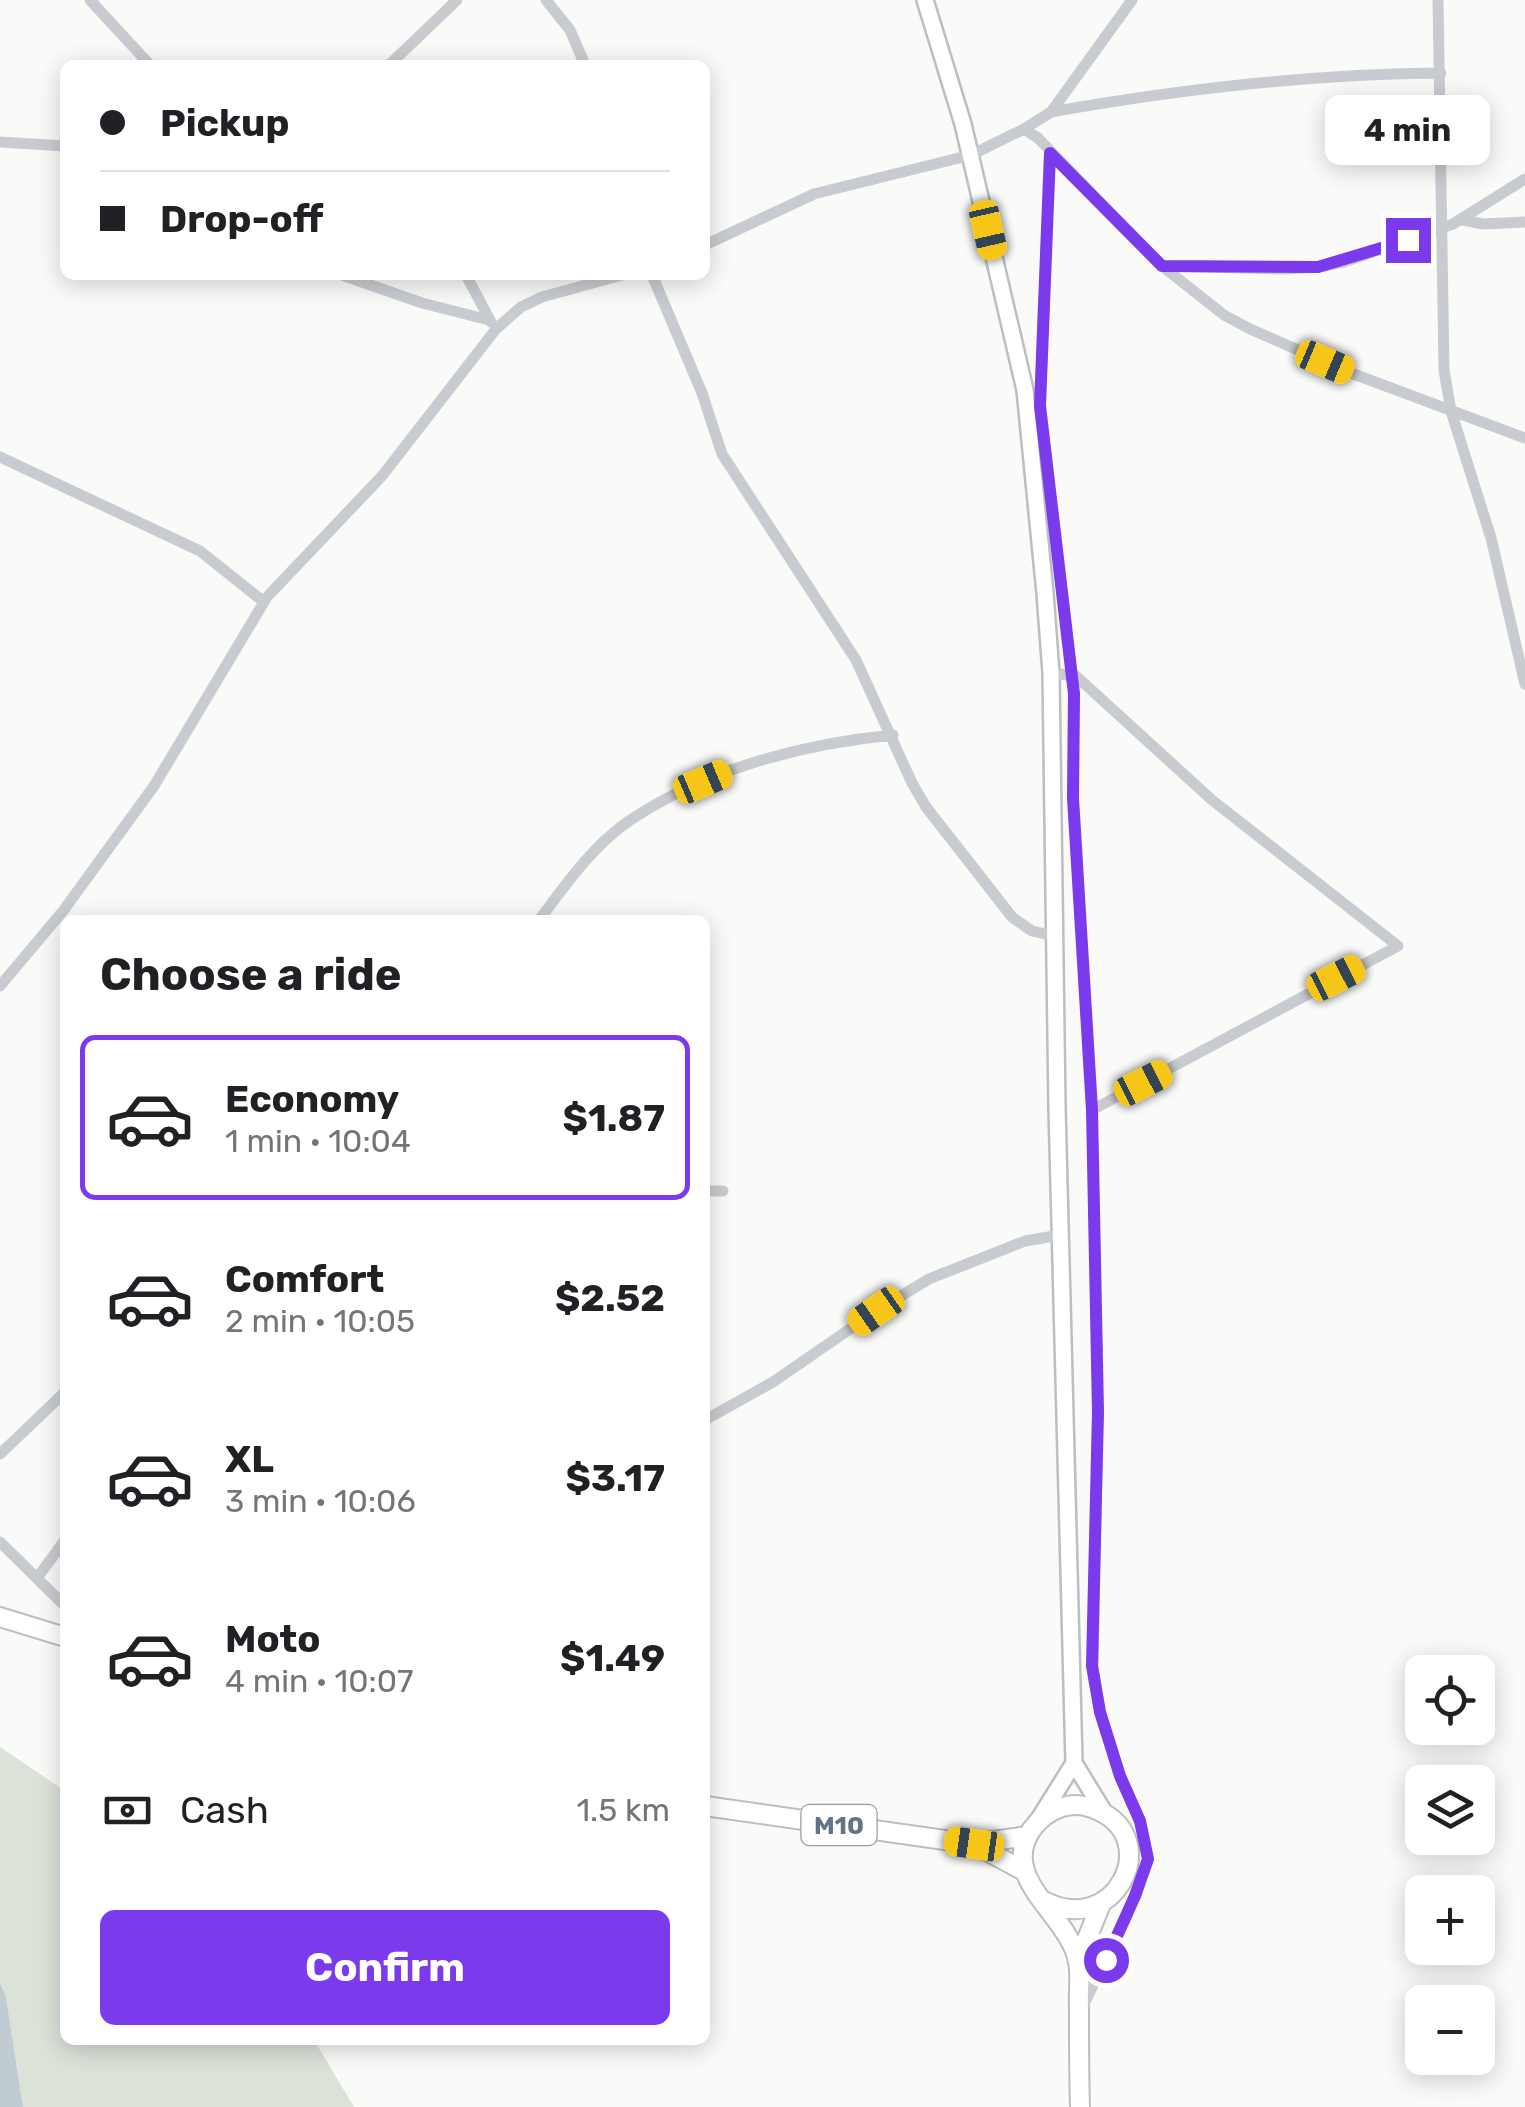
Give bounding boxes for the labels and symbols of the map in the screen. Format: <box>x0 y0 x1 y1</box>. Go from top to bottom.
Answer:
callout: 4 min <box>1326 95 1490 165</box>
car <box>967 197 1009 263</box>
route end <box>1386 218 1431 263</box>
car <box>1292 336 1358 388</box>
car <box>670 756 736 808</box>
car <box>1302 951 1370 1005</box>
car <box>1109 1056 1177 1110</box>
car <box>843 1282 909 1340</box>
road number: M10 <box>802 1805 876 1845</box>
car <box>942 1825 1006 1863</box>
route start <box>1084 1938 1129 1983</box>

